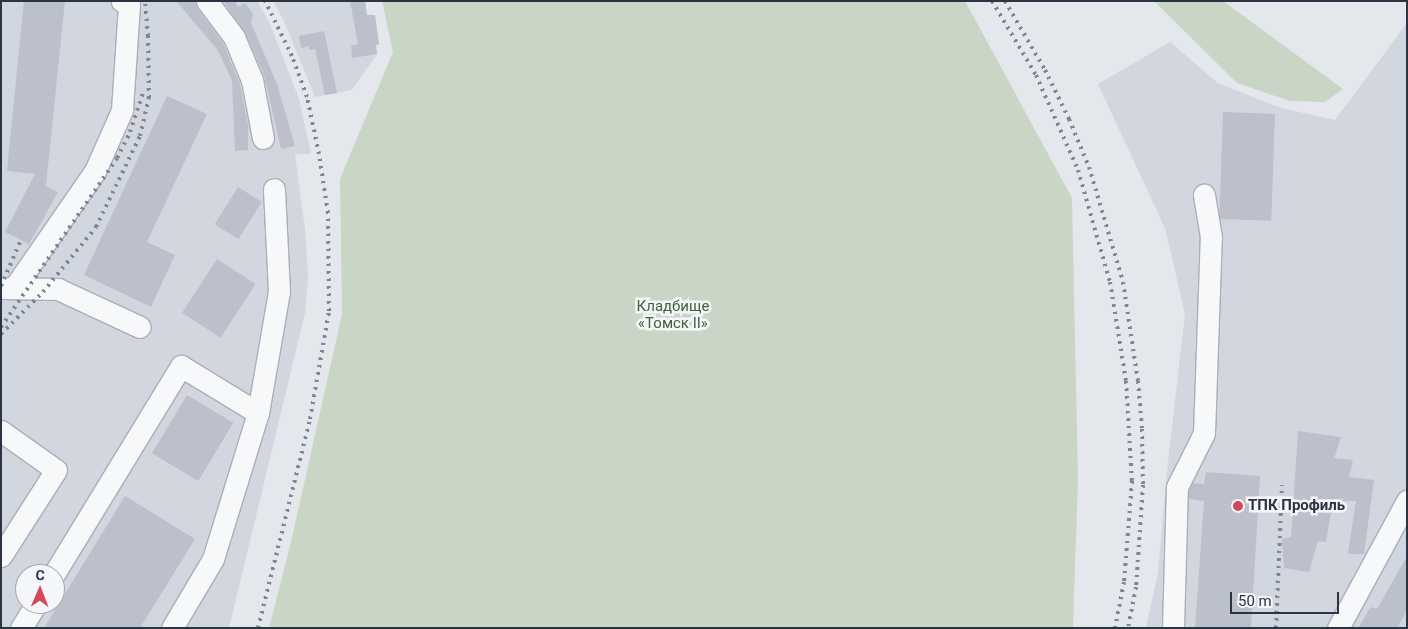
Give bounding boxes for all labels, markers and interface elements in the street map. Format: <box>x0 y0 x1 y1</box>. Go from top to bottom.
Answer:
park label: Кладбище «Томск II» <box>637 297 709 332</box>
place label: ТПК Профиль <box>1248 497 1345 515</box>
marker: ТПК Профиль <box>1232 500 1244 512</box>
north arrow <box>15 564 65 614</box>
text: С <box>36 567 45 583</box>
scale bar <box>1233 582 1342 614</box>
text: 50 m <box>1238 592 1272 610</box>

